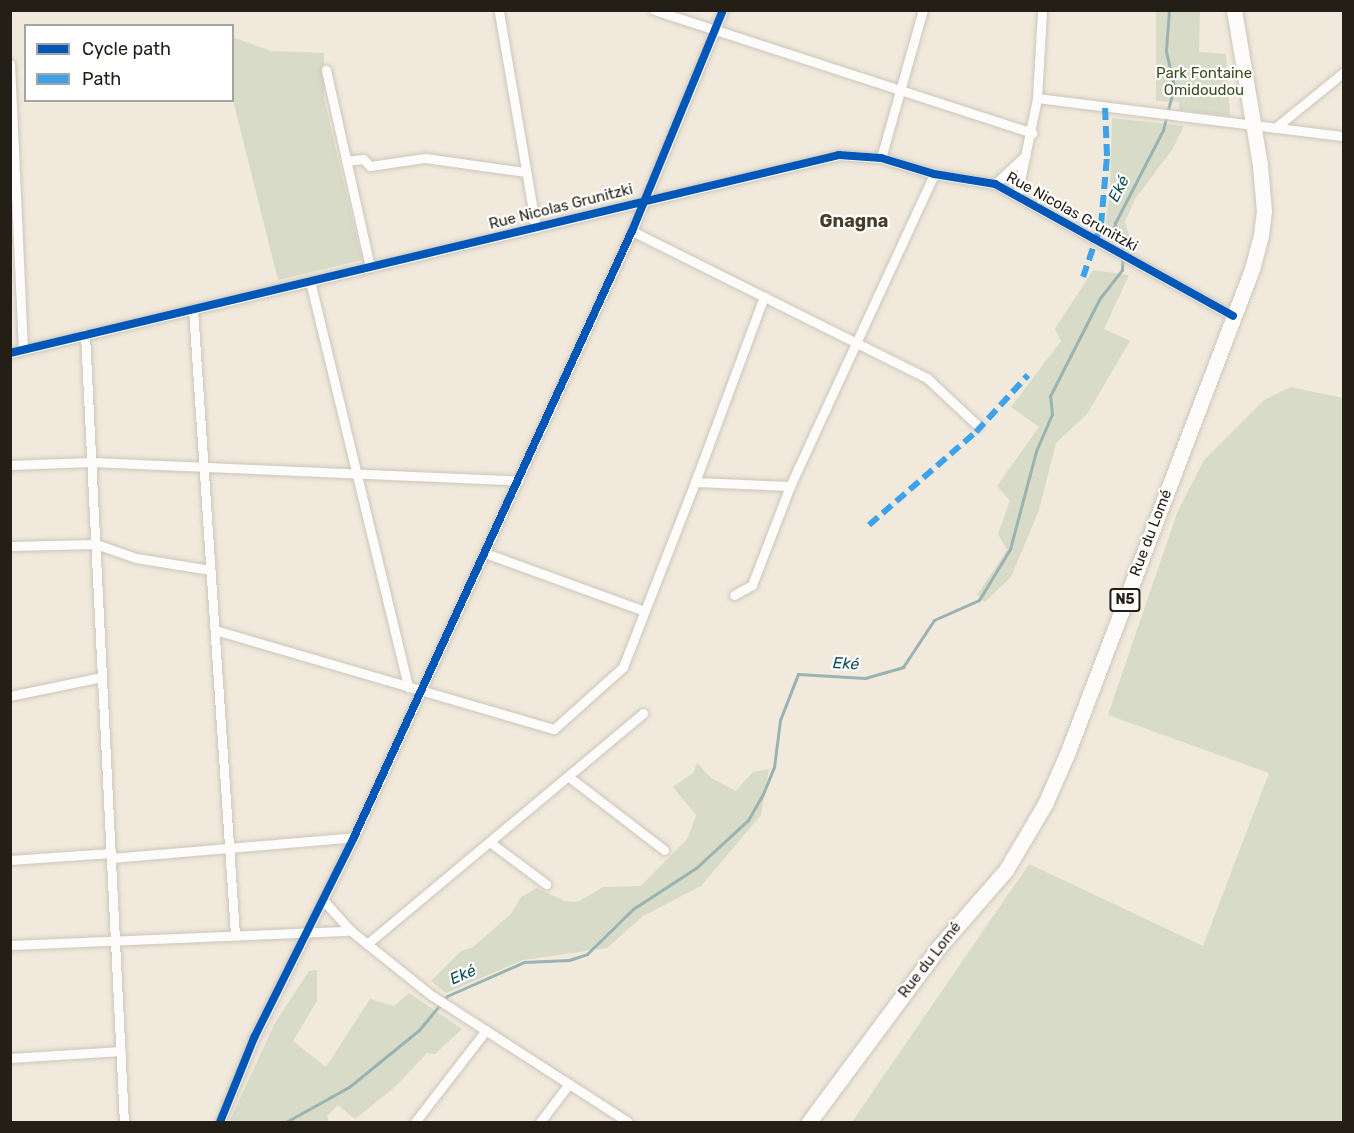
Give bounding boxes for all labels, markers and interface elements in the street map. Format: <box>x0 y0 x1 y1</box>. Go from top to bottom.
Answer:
legend <box>24 24 234 102</box>
text: Cycle path <box>82 38 171 60</box>
park label: Park Fontaine Omidoudou <box>1156 64 1252 99</box>
text: Path <box>82 68 121 90</box>
street label: Rue Nicolas Grunitzki <box>1003 168 1141 256</box>
water label: Eké <box>1104 173 1134 205</box>
street label: Rue Nicolas Grunitzki <box>487 180 635 234</box>
district label: Gnagna <box>820 210 888 232</box>
street label: Rue du Lomé <box>1126 487 1176 579</box>
road number: N5 <box>1108 589 1142 611</box>
water label: Eké <box>832 654 860 674</box>
street label: Rue du Lomé <box>895 919 965 1001</box>
water label: Eké <box>447 961 479 989</box>

